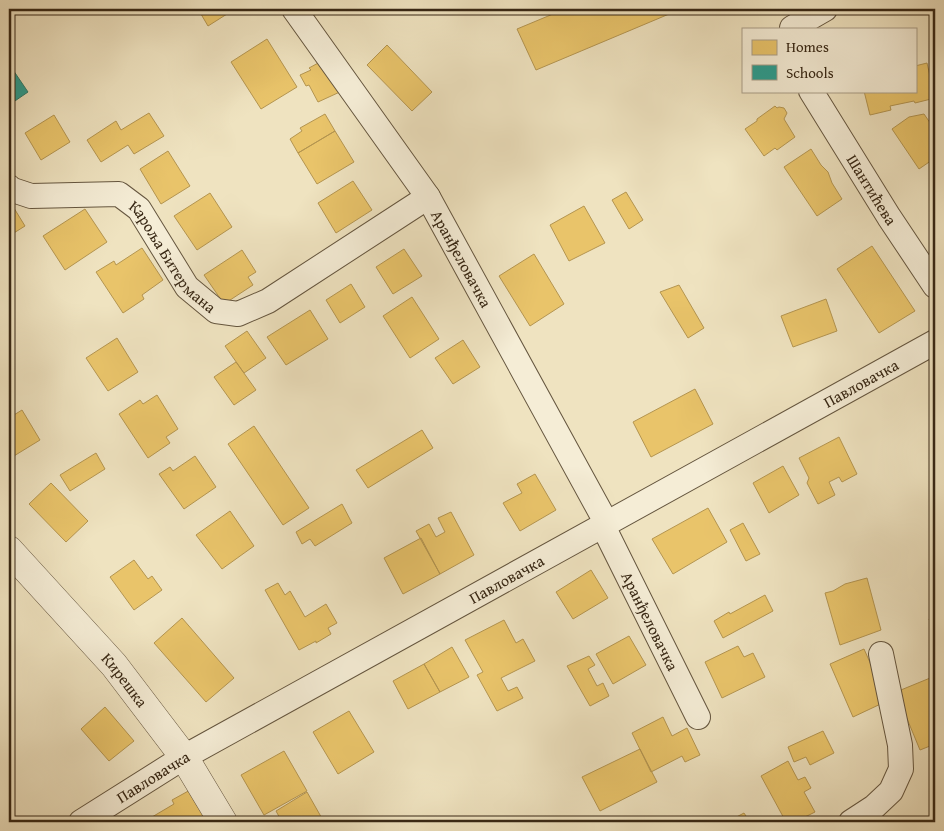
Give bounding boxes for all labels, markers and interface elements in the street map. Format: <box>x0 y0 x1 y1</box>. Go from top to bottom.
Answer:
legend <box>742 28 916 92</box>
text: Homes <box>786 36 829 57</box>
text: Schools <box>786 62 834 83</box>
street label: Шантићева <box>841 150 903 230</box>
street label: Кароља Битермана <box>124 194 222 319</box>
street label: Аранђеловачка <box>425 205 498 312</box>
street label: Павловачка <box>819 352 903 414</box>
street label: Павловачка <box>464 548 549 609</box>
street label: Аранђеловачка <box>615 567 685 675</box>
street label: Кирешка <box>96 647 154 712</box>
street label: Павловачка <box>111 744 194 809</box>

